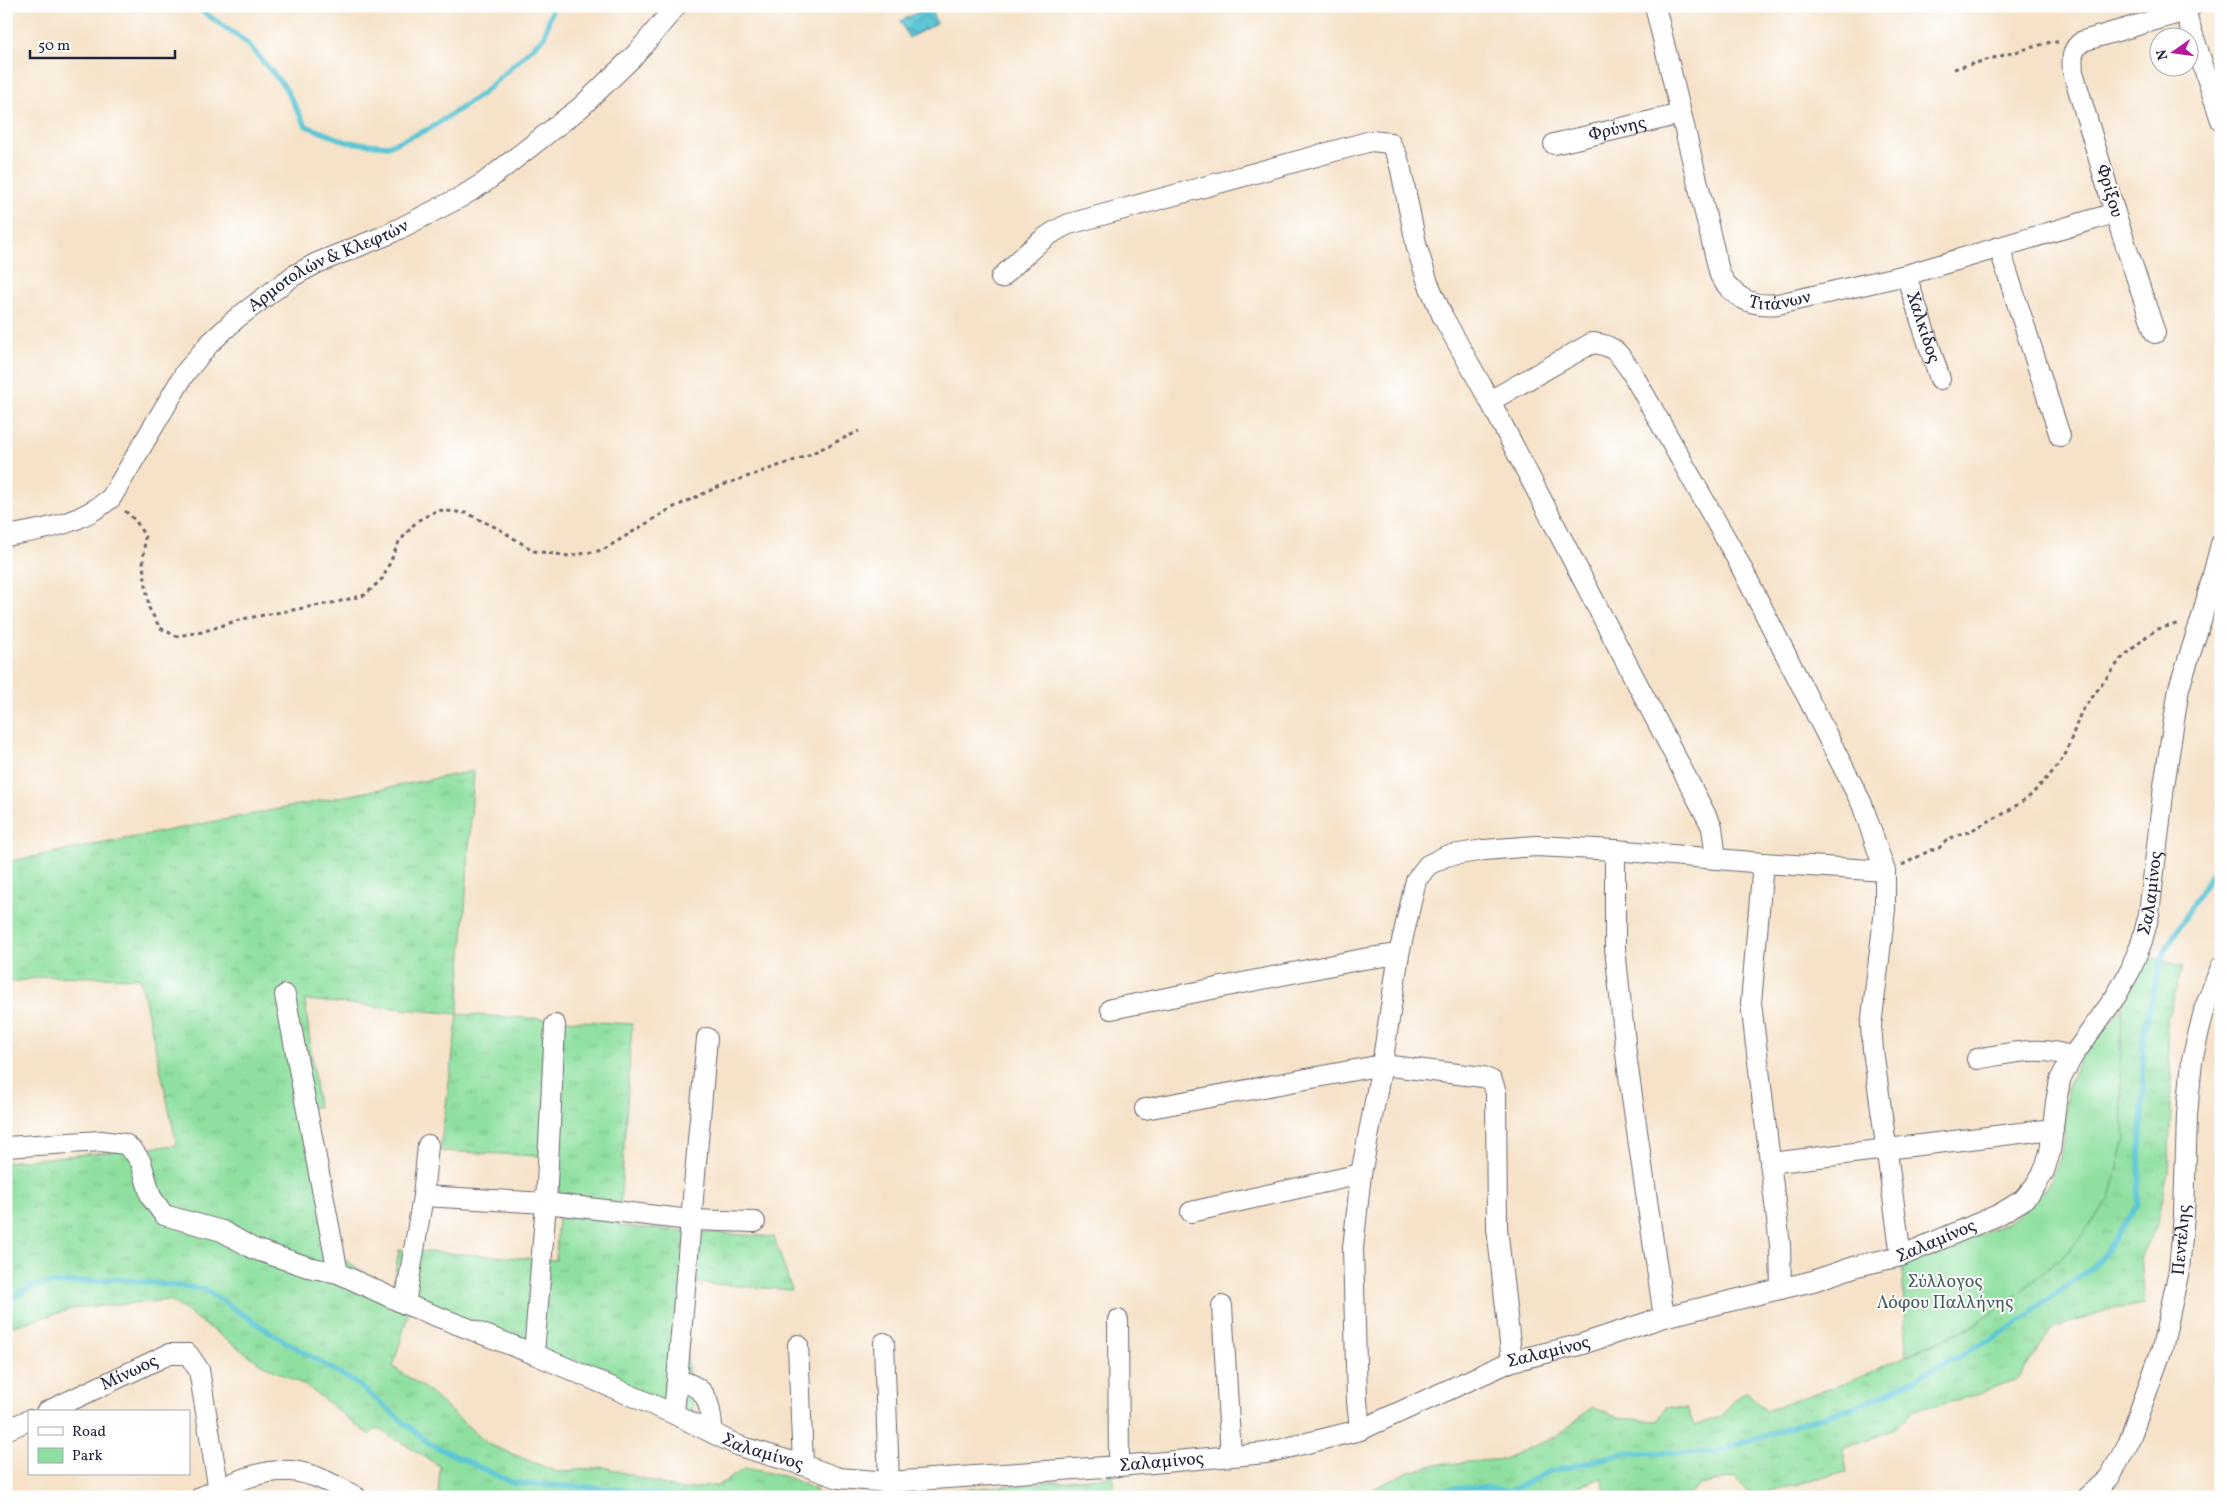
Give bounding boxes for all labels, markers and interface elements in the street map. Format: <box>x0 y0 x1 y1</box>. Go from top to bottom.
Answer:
scale bar <box>30 28 175 60</box>
north arrow <box>2150 28 2200 78</box>
text: 50 m <box>38 36 70 57</box>
text: N <box>2152 48 2173 62</box>
street label: Φρύνης <box>1586 110 1649 148</box>
street label: Φρίξου <box>2089 161 2129 221</box>
street label: Αρμοτολών & Κλεφτών <box>242 213 413 318</box>
street label: Τιτάνων <box>1746 284 1813 317</box>
street label: Χαλκίδος <box>1900 288 1946 366</box>
street label: Σαλαμίνος <box>2132 850 2169 938</box>
street label: Πεντέλης <box>2166 1204 2197 1277</box>
street label: Σαλαμίνος <box>1892 1213 1980 1269</box>
park label: Σύλλογος Λόφου Παλλήνης <box>1877 1270 2013 1316</box>
street label: Σαλαμίνος <box>1504 1330 1593 1374</box>
street label: Μίνωος <box>96 1348 162 1397</box>
legend <box>28 1410 190 1476</box>
text: Road <box>72 1422 106 1443</box>
street label: Σαλαμίνος <box>717 1427 806 1477</box>
text: Park <box>72 1446 103 1467</box>
street label: Σαλαμίνος <box>1118 1446 1205 1478</box>

